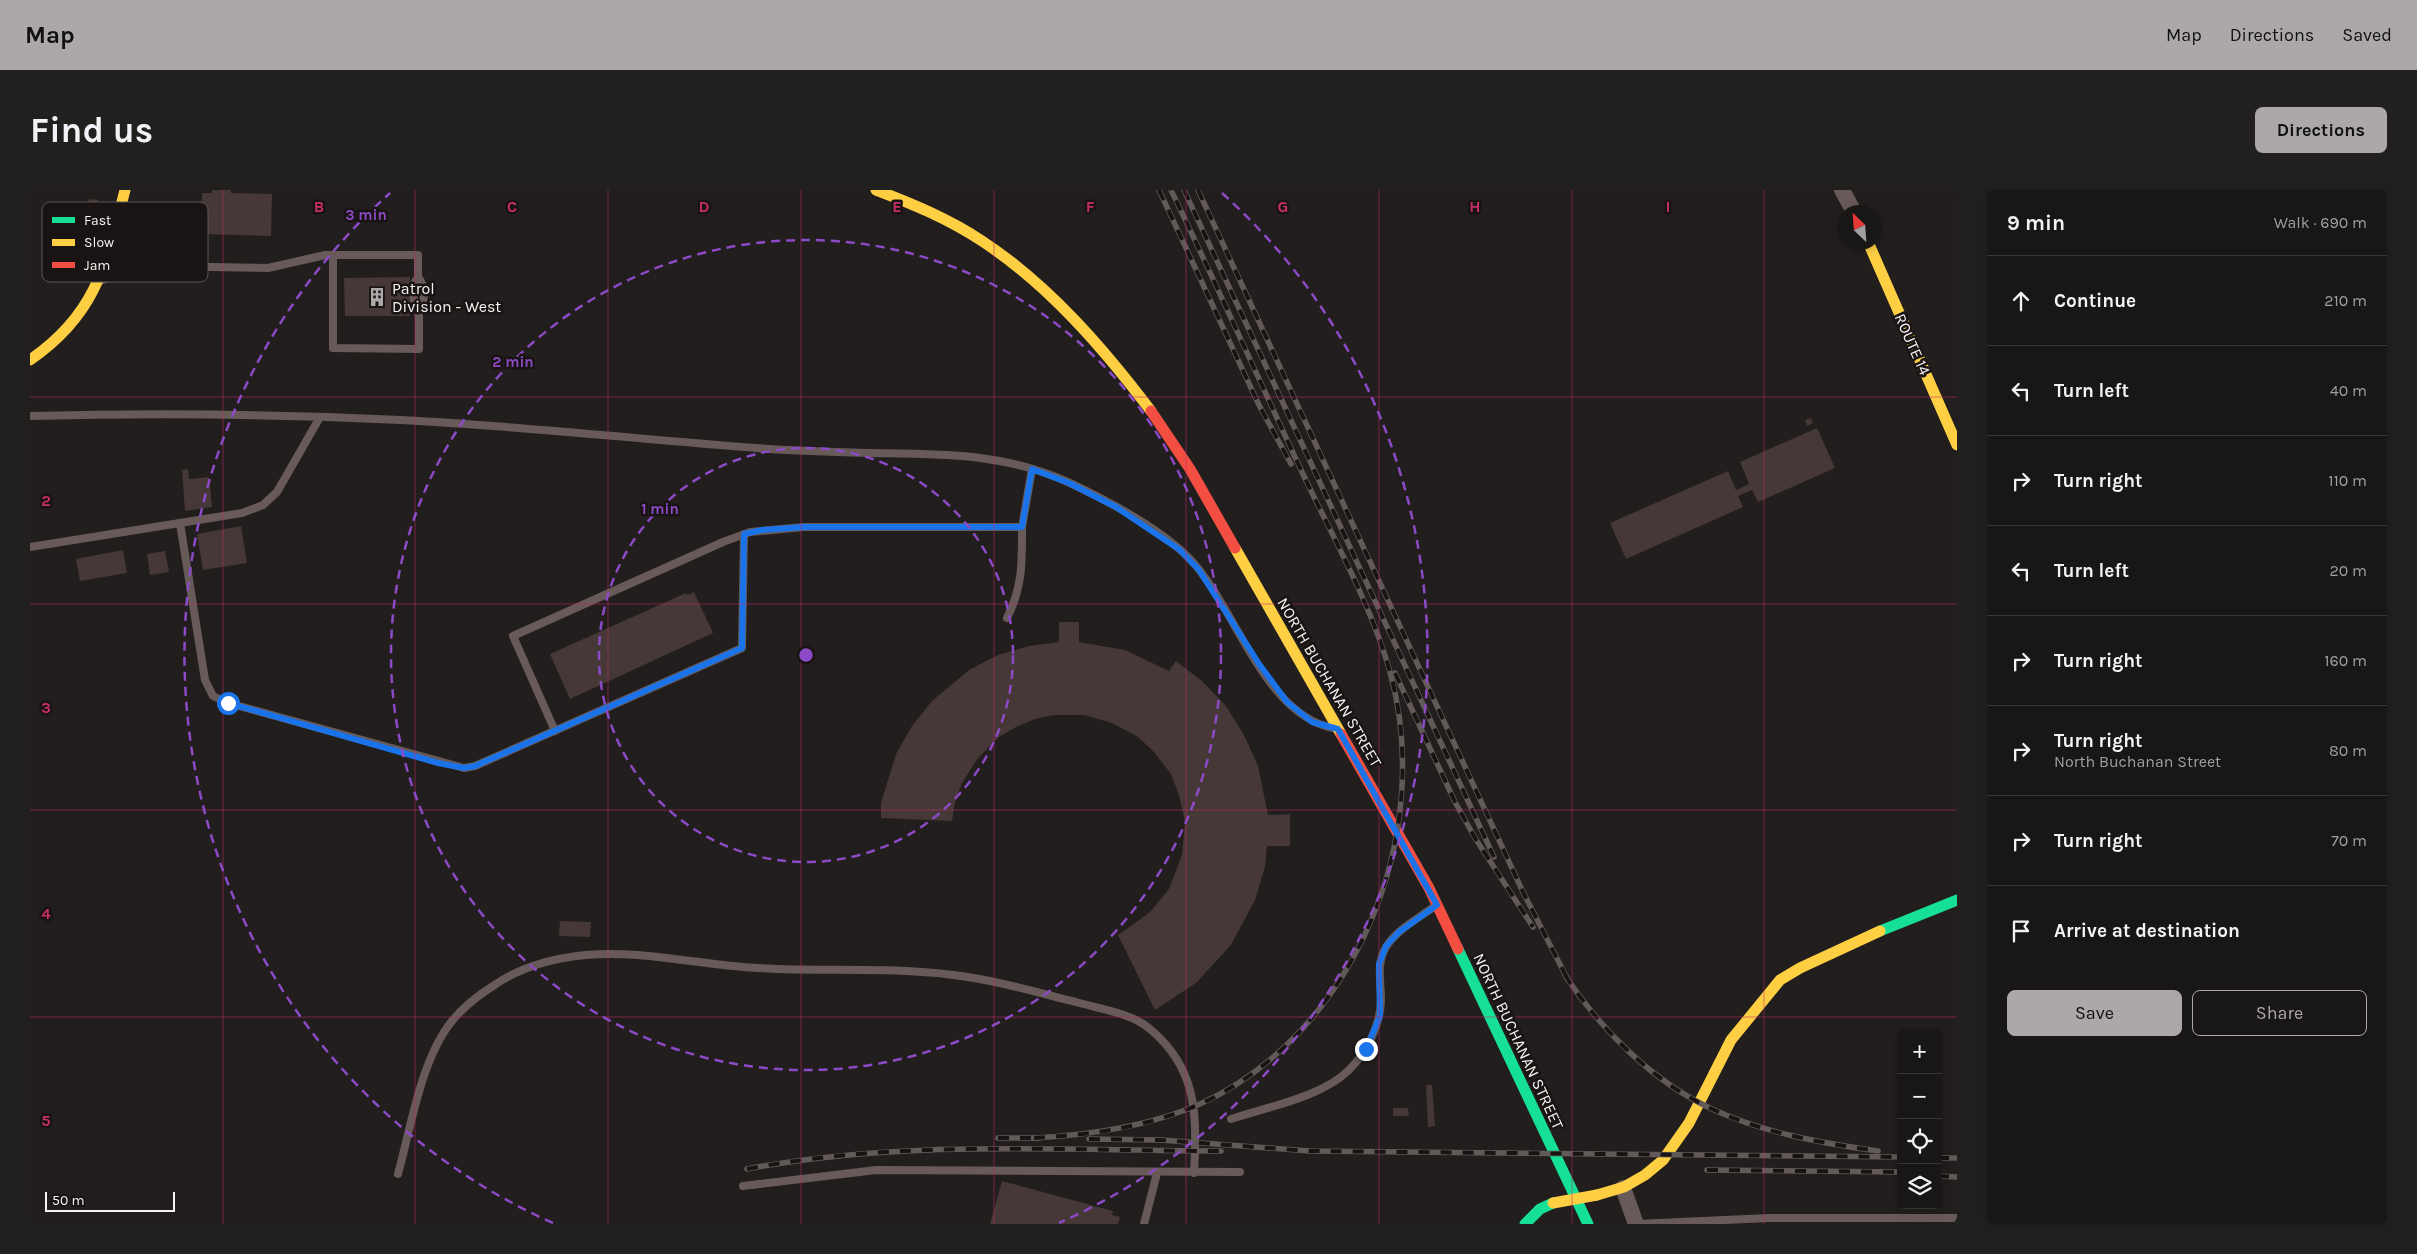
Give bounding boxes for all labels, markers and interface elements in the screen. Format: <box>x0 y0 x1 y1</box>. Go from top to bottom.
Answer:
text: Map <box>25 21 75 49</box>
text: Map <box>2166 24 2202 46</box>
text: Directions <box>2230 24 2314 46</box>
text: Saved <box>2342 24 2392 46</box>
button: Directions <box>2255 107 2387 153</box>
text: Find us <box>30 110 153 151</box>
text: B <box>314 197 324 216</box>
text: C <box>507 197 517 216</box>
text: D <box>699 197 710 216</box>
text: E <box>892 197 902 216</box>
text: F <box>1086 197 1095 216</box>
text: G <box>1278 197 1288 216</box>
text: H <box>1469 197 1481 216</box>
text: I <box>1666 197 1670 216</box>
legend <box>42 202 208 282</box>
north arrow <box>1837 205 1882 250</box>
text: 3 min <box>345 206 387 224</box>
text: 9 min <box>2007 211 2065 235</box>
text: Fast <box>84 212 111 229</box>
text: Walk · 690 m <box>2274 213 2367 232</box>
text: Slow <box>84 234 114 251</box>
text: Jam <box>84 257 110 274</box>
place label: Patrol Division - West <box>392 279 501 316</box>
building icon: Patrol Division - West <box>366 286 388 308</box>
icon: ahead <box>2007 287 2035 315</box>
text: Continue <box>2054 290 2136 312</box>
text: 210 m <box>2324 291 2367 310</box>
street label: ROUTE 14 <box>1891 310 1935 378</box>
text: 2 min <box>492 353 534 371</box>
icon: left <box>2007 377 2035 405</box>
text: Turn left <box>2054 380 2129 402</box>
text: 40 m <box>2330 381 2367 400</box>
icon: right <box>2007 467 2035 495</box>
text: Turn right <box>2054 470 2143 492</box>
text: 110 m <box>2328 471 2367 490</box>
text: 2 <box>41 491 51 510</box>
text: 1 min <box>641 500 679 518</box>
icon: left <box>2007 557 2035 585</box>
text: Turn left <box>2054 560 2129 582</box>
text: 20 m <box>2329 561 2367 580</box>
street label: NORTH BUCHANAN STREET <box>1273 594 1386 770</box>
centre of rings <box>797 646 815 664</box>
icon: right <box>2007 647 2035 675</box>
text: Turn right <box>2054 650 2143 672</box>
text: 160 m <box>2324 651 2367 670</box>
route start <box>217 692 240 715</box>
text: 3 <box>41 698 51 717</box>
text: Turn right <box>2054 730 2143 752</box>
icon: right <box>2007 737 2035 765</box>
text: 80 m <box>2329 741 2367 760</box>
text: North Buchanan Street <box>2054 752 2221 771</box>
icon: right <box>2007 827 2035 855</box>
text: Turn right <box>2054 830 2143 852</box>
text: 70 m <box>2331 831 2367 850</box>
text: 4 <box>41 904 51 923</box>
icon: arrive <box>2007 917 2035 945</box>
text: Arrive at destination <box>2054 920 2240 942</box>
street label: NORTH BUCHANAN STREET <box>1469 950 1568 1132</box>
button: Save <box>2007 990 2182 1036</box>
button: Share <box>2192 990 2367 1036</box>
map controls <box>1897 1029 1942 1209</box>
button: + <box>1897 1029 1942 1074</box>
route end <box>1355 1038 1378 1061</box>
button: − <box>1897 1074 1942 1119</box>
text: 5 <box>41 1111 51 1130</box>
button: locate <box>1897 1119 1942 1164</box>
button: layers <box>1897 1164 1942 1209</box>
scale bar <box>45 1189 175 1212</box>
text: 50 m <box>52 1192 85 1209</box>

